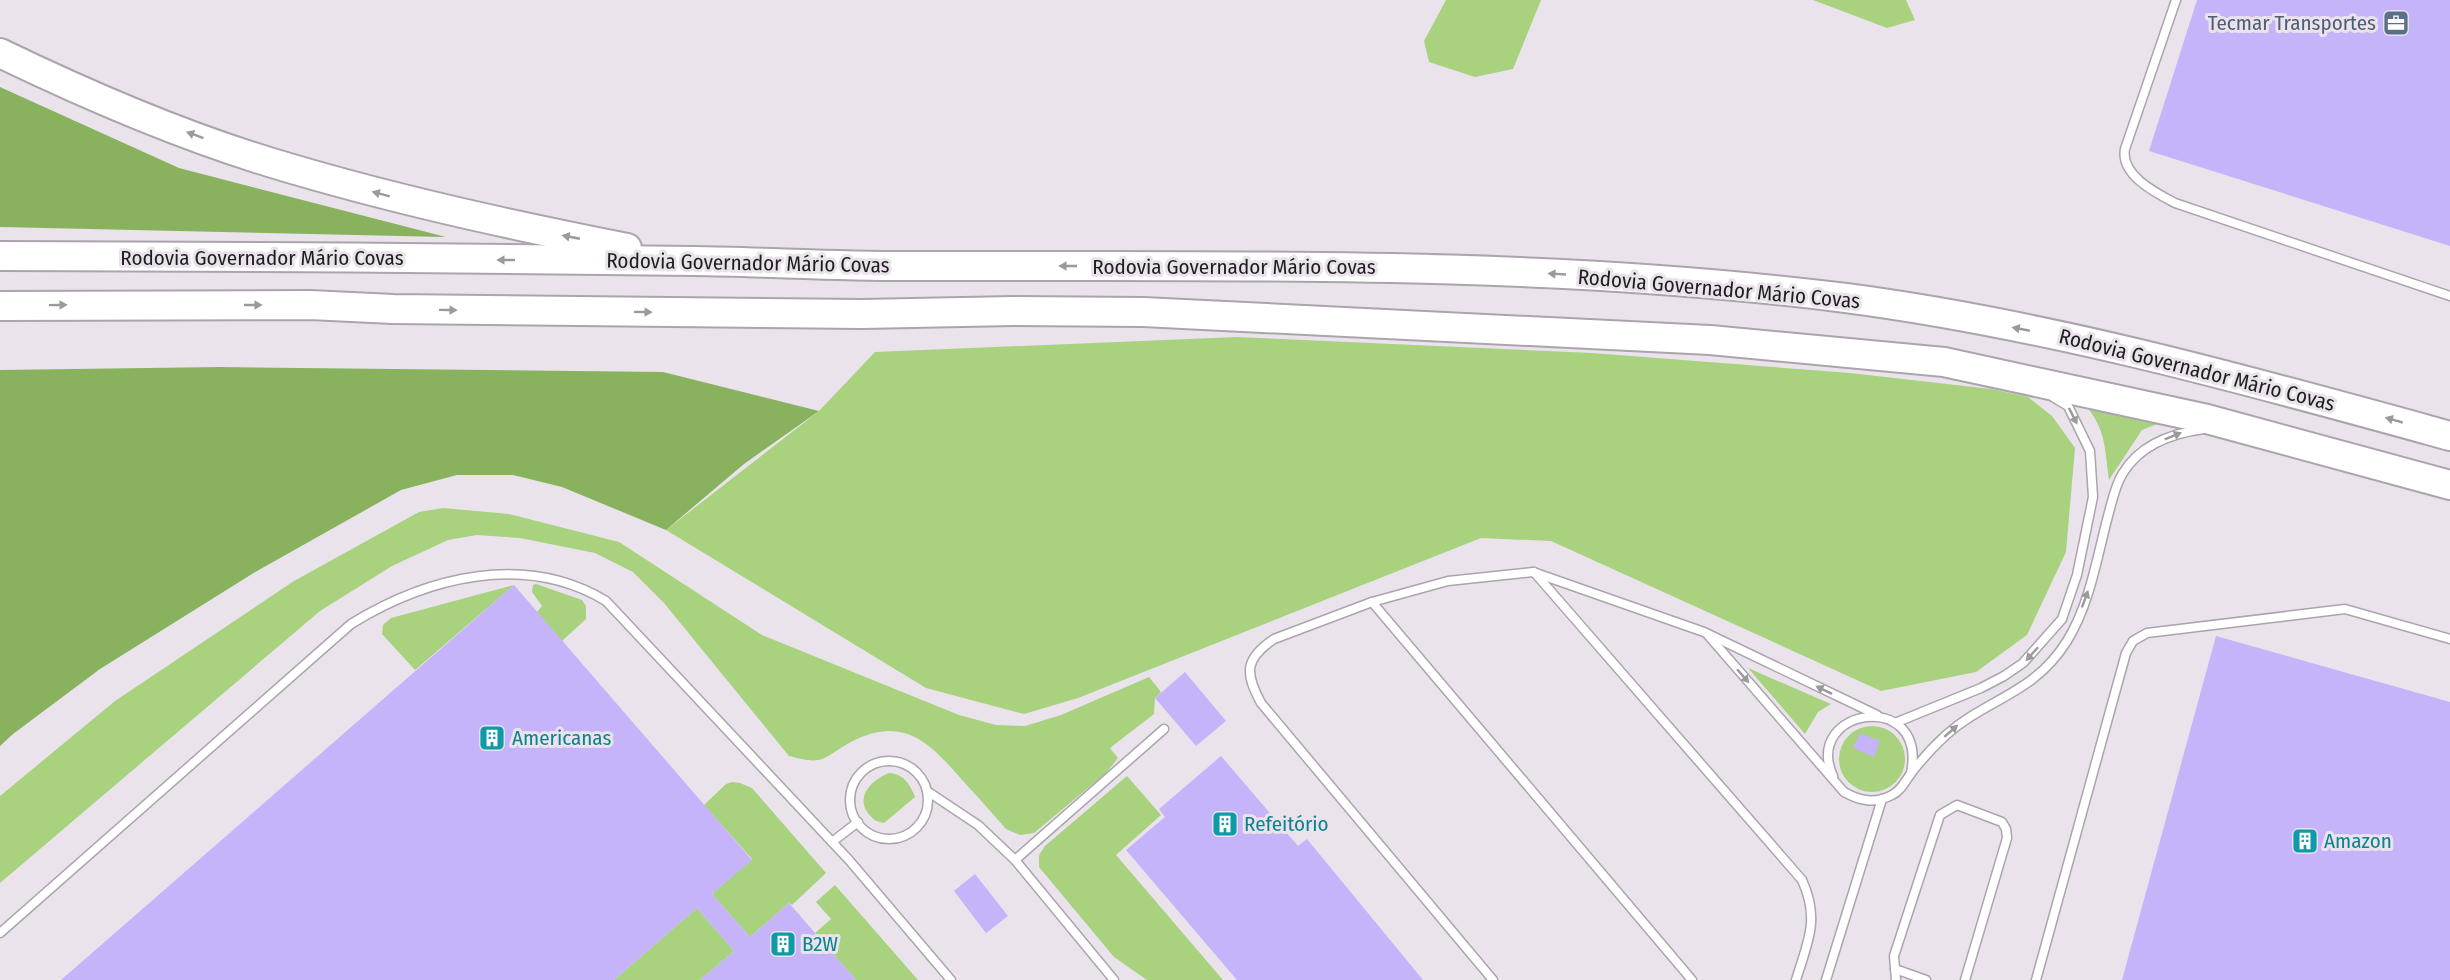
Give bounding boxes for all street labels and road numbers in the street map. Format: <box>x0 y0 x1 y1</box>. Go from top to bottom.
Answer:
street label: Rodovia Governador Mário Covas <box>120 245 404 271</box>
street label: Rodovia Governador Mário Covas <box>606 248 890 278</box>
street label: Rodovia Governador Mário Covas <box>1092 254 1376 280</box>
street label: Rodovia Governador Mário Covas <box>1577 264 1861 314</box>
street label: Rodovia Governador Mário Covas <box>2056 323 2338 417</box>

